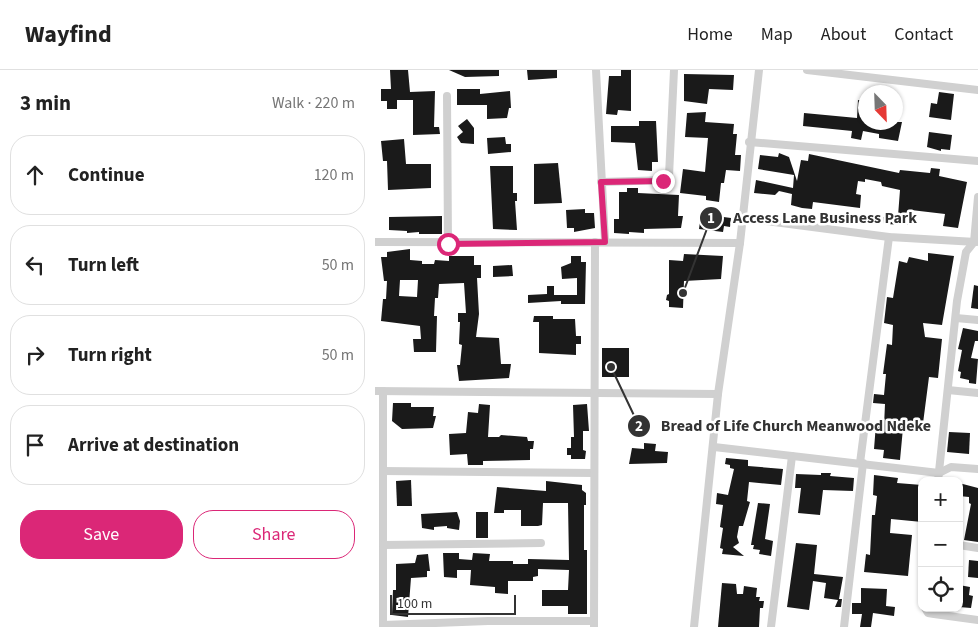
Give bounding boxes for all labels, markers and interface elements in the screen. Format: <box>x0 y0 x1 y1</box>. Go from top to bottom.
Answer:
text: Wayfind <box>25 17 112 52</box>
text: Home <box>687 22 733 47</box>
text: Map <box>761 22 793 47</box>
text: About <box>821 22 866 47</box>
text: Contact <box>894 22 953 47</box>
north arrow <box>858 85 903 130</box>
text: 3 min <box>20 88 71 118</box>
text: Walk · 220 m <box>272 92 355 114</box>
icon: ahead <box>21 161 49 189</box>
text: Continue <box>68 162 145 189</box>
text: 120 m <box>314 164 354 186</box>
route end <box>652 170 675 193</box>
callout: Access Lane Business Park <box>698 202 927 233</box>
text: Access Lane Business Park <box>732 207 917 229</box>
text: 1 <box>707 208 715 229</box>
route start <box>437 233 460 256</box>
icon: left <box>21 251 49 279</box>
text: Turn left <box>68 252 139 279</box>
text: 50 m <box>322 254 354 276</box>
icon: right <box>21 341 49 369</box>
text: Turn right <box>68 342 152 369</box>
text: 50 m <box>322 344 354 366</box>
callout: Bread of Life Church Meanwood Ndeke <box>626 410 942 441</box>
text: Bread of Life Church Meanwood Ndeke <box>661 415 931 437</box>
text: 2 <box>635 416 643 437</box>
icon: arrive <box>21 431 49 459</box>
text: Arrive at destination <box>68 432 239 459</box>
map controls <box>918 477 963 612</box>
button: + <box>918 477 963 522</box>
button: Save <box>20 510 183 559</box>
button: Share <box>193 510 355 559</box>
button: − <box>918 522 963 567</box>
button: locate <box>918 567 963 612</box>
scale bar <box>390 592 516 615</box>
text: 100 m <box>397 594 432 614</box>

